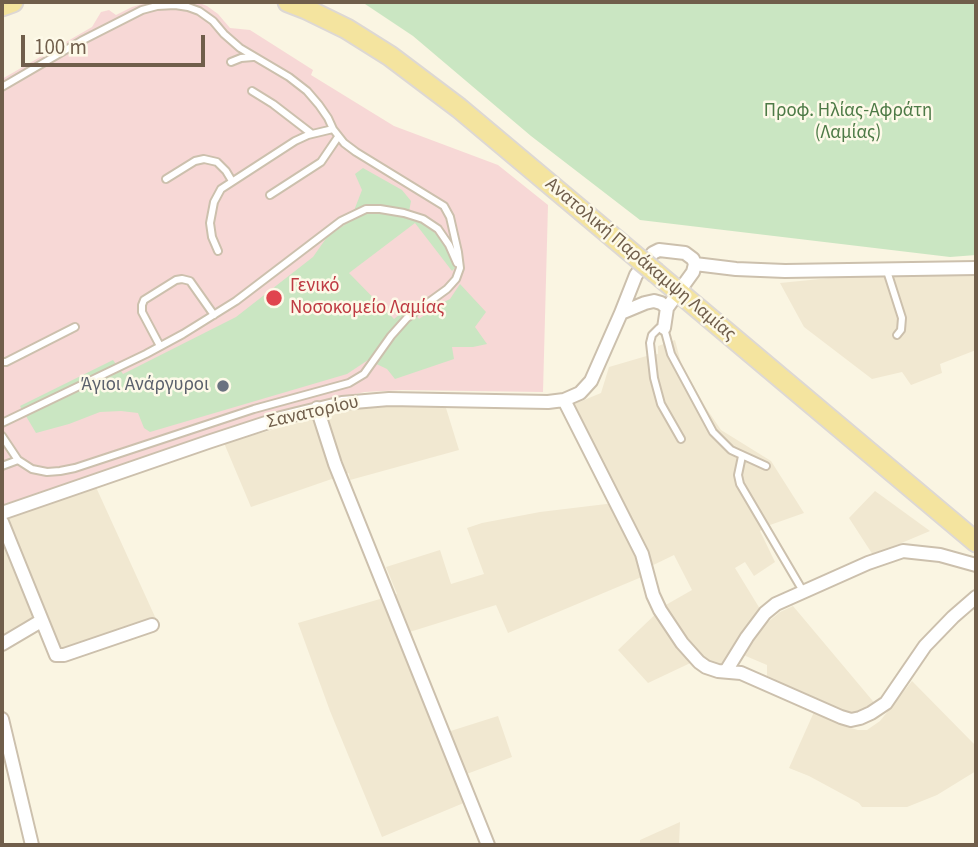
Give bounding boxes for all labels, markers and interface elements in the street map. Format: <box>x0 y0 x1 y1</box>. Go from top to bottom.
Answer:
scale bar <box>24 21 208 65</box>
text: 100 m <box>34 32 87 62</box>
park label: Προφ. Ηλίας-Αφράτη (Λαμίας) <box>764 101 932 145</box>
street label: Ανατολική Παράκαμψη Λαμίας <box>540 173 740 347</box>
place label: Γενικό Νοσοκομείο Λαμίας <box>290 276 445 320</box>
marker: Γενικό Νοσοκομείο Λαμίας <box>264 288 284 308</box>
place label: Άγιοι Ανάργυροι <box>81 375 209 397</box>
marker: Άγιοι Ανάργυροι <box>215 378 231 394</box>
street label: Σανατορίου <box>265 391 361 435</box>

